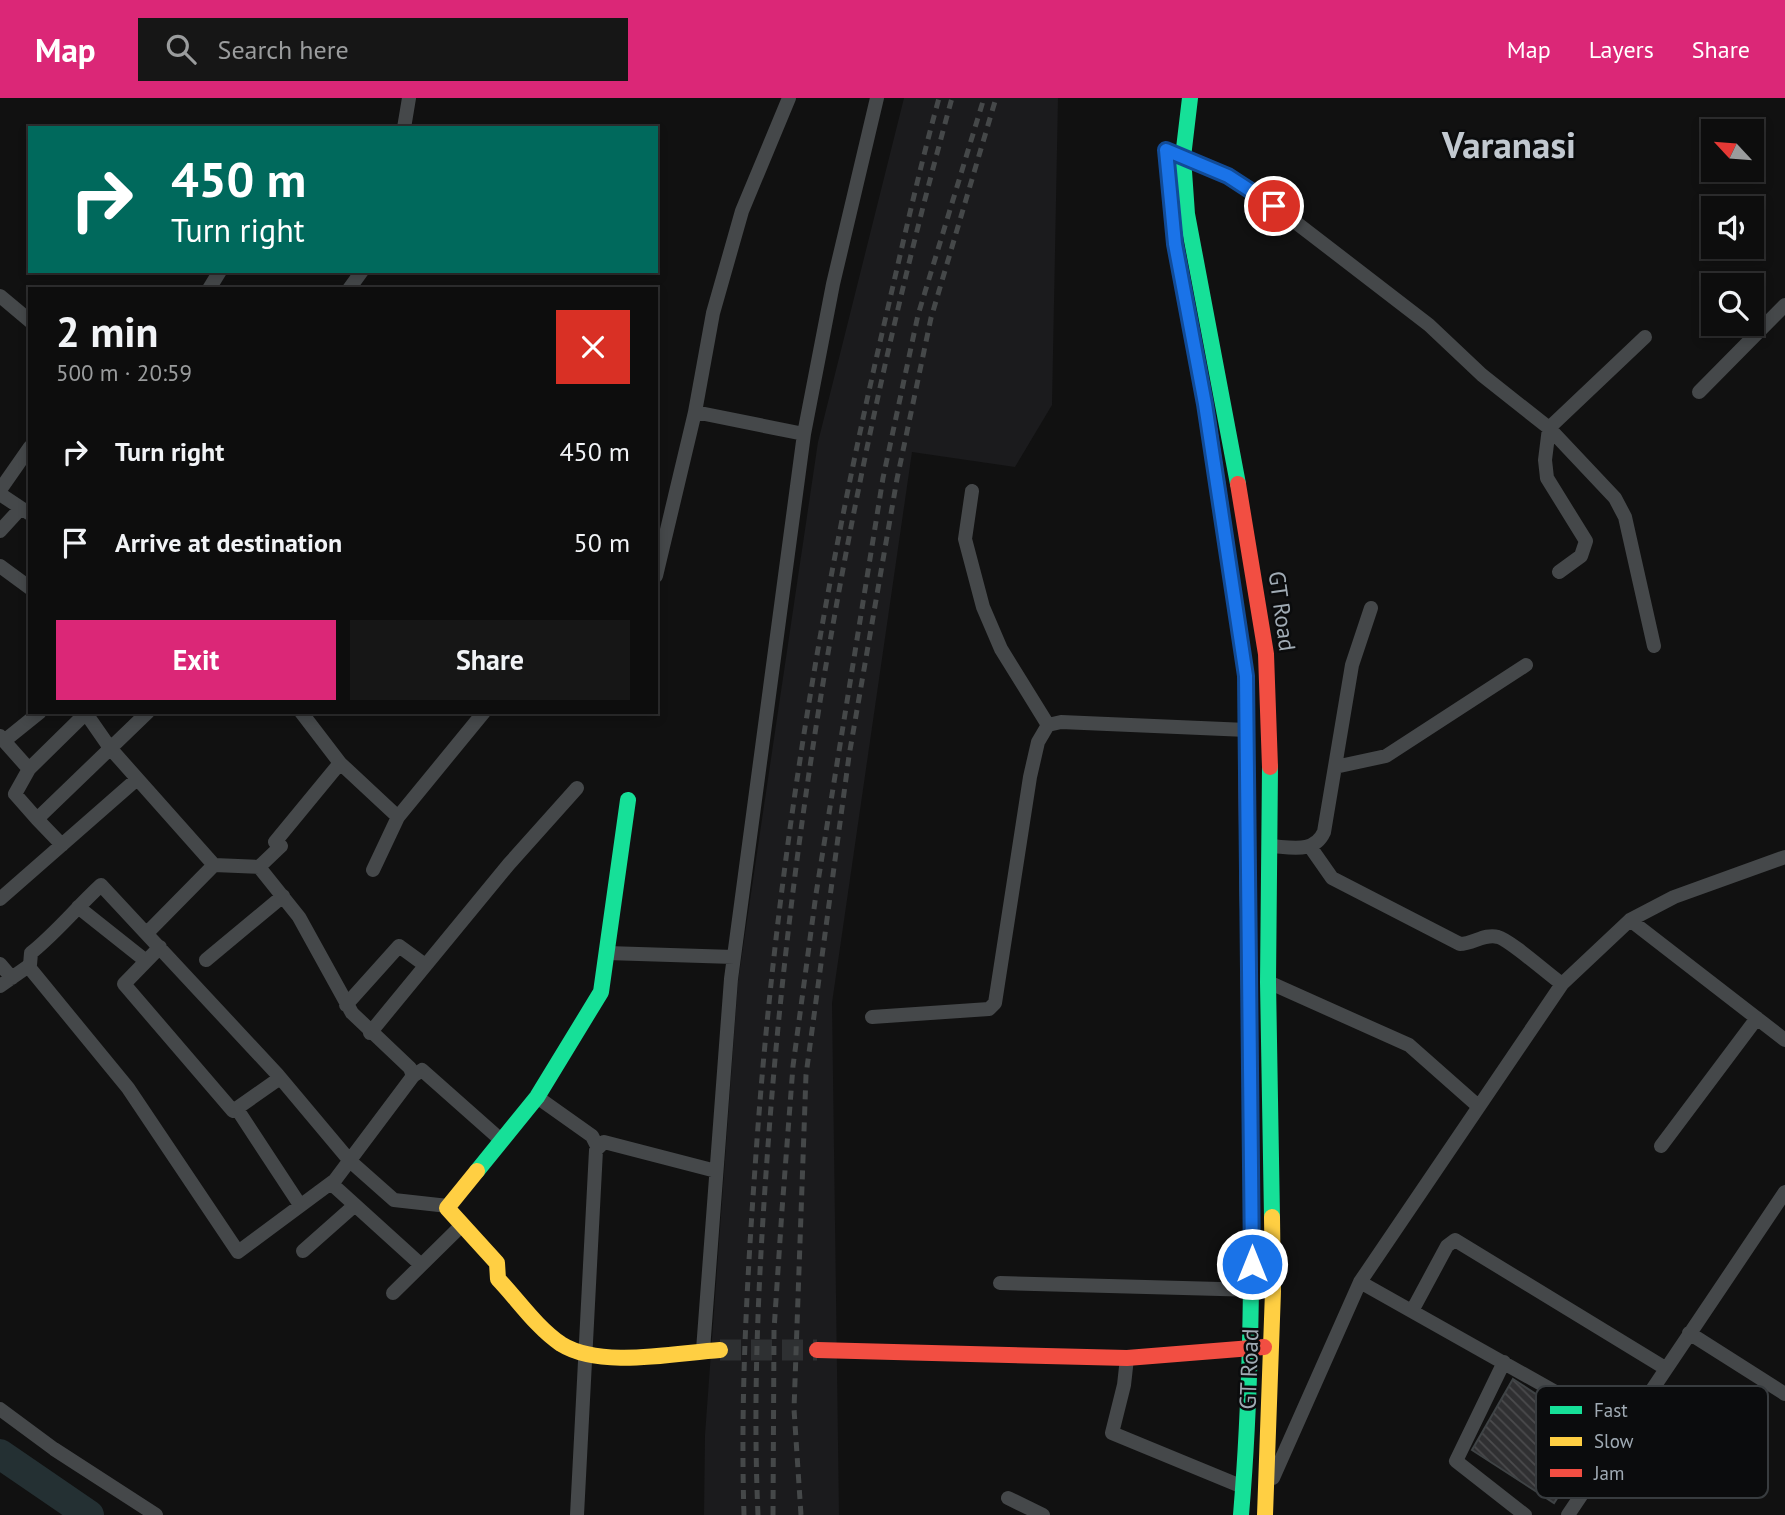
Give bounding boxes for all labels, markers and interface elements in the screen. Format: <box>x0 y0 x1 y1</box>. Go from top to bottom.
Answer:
search box <box>138 18 628 81</box>
text: Map <box>35 28 96 71</box>
icon: search <box>162 30 200 68</box>
text: Search here <box>218 33 349 66</box>
text: Map <box>1507 34 1551 65</box>
text: Layers <box>1589 34 1654 65</box>
text: Share <box>1692 34 1750 65</box>
north arrow <box>1701 119 1764 182</box>
map controls <box>1701 119 1764 336</box>
district label: Varanasi <box>1441 120 1576 168</box>
text: 450 m <box>171 147 306 211</box>
icon: right <box>56 154 147 245</box>
pin <box>1244 176 1304 236</box>
icon: arrive <box>1255 187 1293 225</box>
button: sound <box>1701 196 1764 259</box>
text: Turn right <box>171 209 305 251</box>
button: search <box>1701 273 1764 336</box>
text: 2 min <box>56 304 158 359</box>
button: close <box>556 310 630 384</box>
text: 500 m · 20:59 <box>56 358 192 387</box>
icon: right <box>56 433 94 471</box>
text: Turn right <box>115 435 224 468</box>
text: 450 m <box>559 435 630 468</box>
icon: arrive <box>56 524 94 562</box>
text: Arrive at destination <box>115 526 342 559</box>
text: 50 m <box>574 526 630 559</box>
street label: GT Road <box>1263 569 1302 653</box>
button: Exit <box>56 620 336 700</box>
button: Share <box>350 620 630 700</box>
position arrow <box>1215 1227 1289 1301</box>
street label: GT Road <box>1233 1328 1264 1410</box>
legend <box>1536 1386 1768 1498</box>
text: Fast <box>1594 1398 1628 1422</box>
text: Slow <box>1594 1429 1634 1453</box>
text: Jam <box>1593 1461 1624 1485</box>

